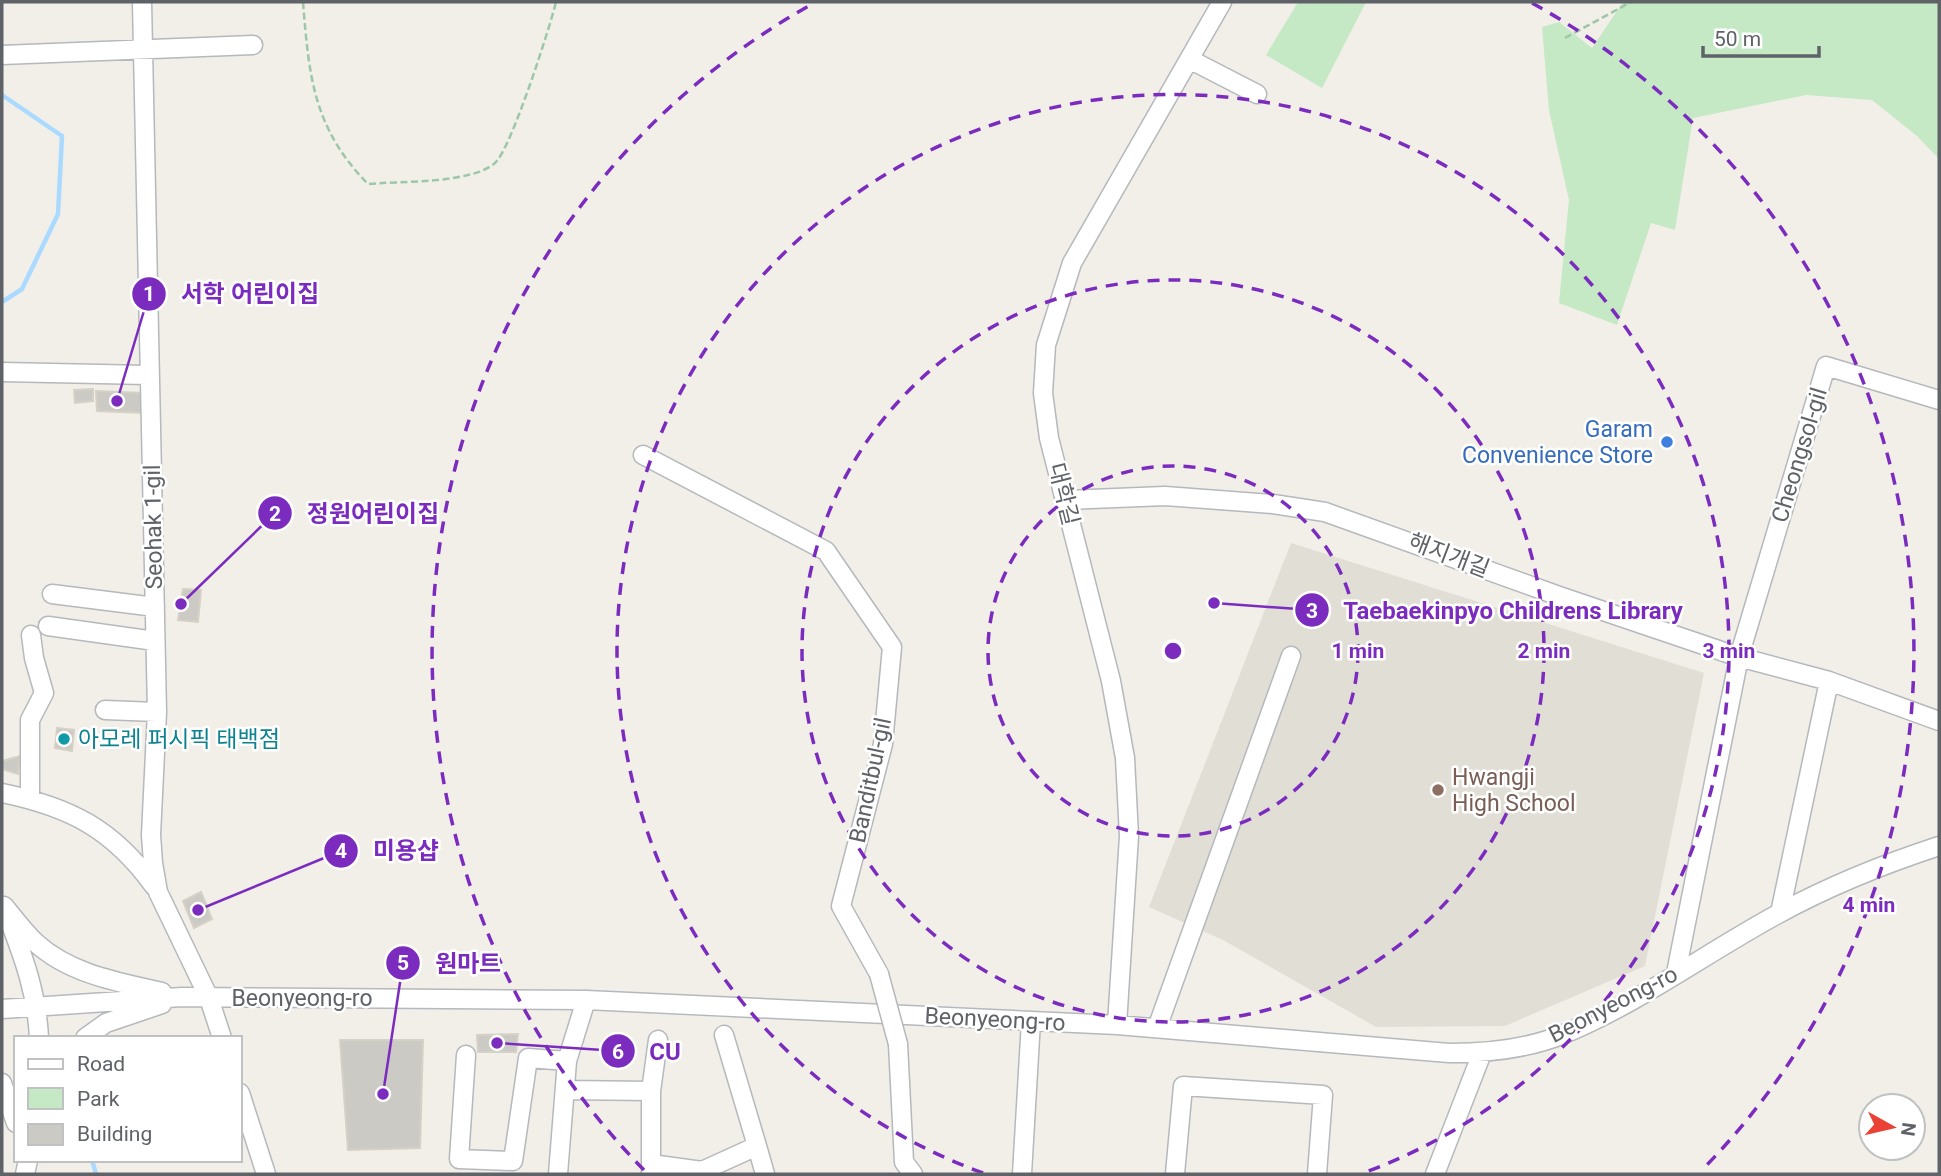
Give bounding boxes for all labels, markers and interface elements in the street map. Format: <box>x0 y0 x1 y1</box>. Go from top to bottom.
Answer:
scale bar <box>1703 14 1818 58</box>
text: 50 m <box>1714 27 1761 51</box>
callout: 서학 어린이집 <box>132 272 333 317</box>
text: 서학 어린이집 <box>181 280 319 308</box>
text: 1 <box>143 282 155 306</box>
street label: Cheongsol-gil <box>1766 384 1833 526</box>
place label: Garam Convenience Store <box>1462 416 1653 469</box>
marker: Garam Convenience Store <box>1659 434 1675 450</box>
street label: 대학길 <box>1043 460 1084 528</box>
street label: Seohak 1-gil <box>139 464 168 590</box>
callout: 정원어린이집 <box>258 491 453 536</box>
text: 정원어린이집 <box>307 500 439 528</box>
text: 2 <box>269 502 281 526</box>
street label: 해지개길 <box>1404 528 1493 583</box>
callout: Taebaekinpyo Childrens Library <box>1295 588 1697 633</box>
text: Taebaekinpyo Childrens Library <box>1343 597 1684 625</box>
text: 3 <box>1306 599 1318 623</box>
centre of rings <box>1161 639 1185 663</box>
text: 1 min <box>1332 639 1384 663</box>
text: 2 min <box>1518 639 1570 663</box>
text: 3 min <box>1703 639 1755 663</box>
street label: Banditbul-gil <box>844 715 897 845</box>
place label: 아모레 퍼시픽 태백점 <box>78 726 280 753</box>
marker: 아모레 퍼시픽 태백점 <box>56 731 72 747</box>
place label: Hwangji High School <box>1452 764 1575 817</box>
marker: Hwangji High School <box>1430 782 1446 798</box>
callout: 미용샵 <box>323 829 453 874</box>
text: 미용샵 <box>373 837 439 865</box>
text: 4 <box>335 839 347 863</box>
text: 4 min <box>1843 893 1895 917</box>
callout: 원마트 <box>386 941 515 986</box>
text: 원마트 <box>435 950 501 978</box>
text: 5 <box>397 951 409 975</box>
street label: Beonyeong-ro <box>1544 960 1682 1048</box>
street label: Beonyeong-ro <box>231 985 373 1012</box>
street label: Beonyeong-ro <box>924 1002 1066 1037</box>
callout: CU <box>601 1029 695 1074</box>
legend <box>14 1036 242 1162</box>
text: CU <box>649 1038 681 1066</box>
text: 6 <box>612 1040 624 1064</box>
text: Road <box>77 1052 125 1076</box>
text: Park <box>77 1087 120 1111</box>
north arrow <box>1857 1092 1927 1162</box>
text: N <box>1896 1121 1921 1138</box>
text: Building <box>77 1122 152 1146</box>

